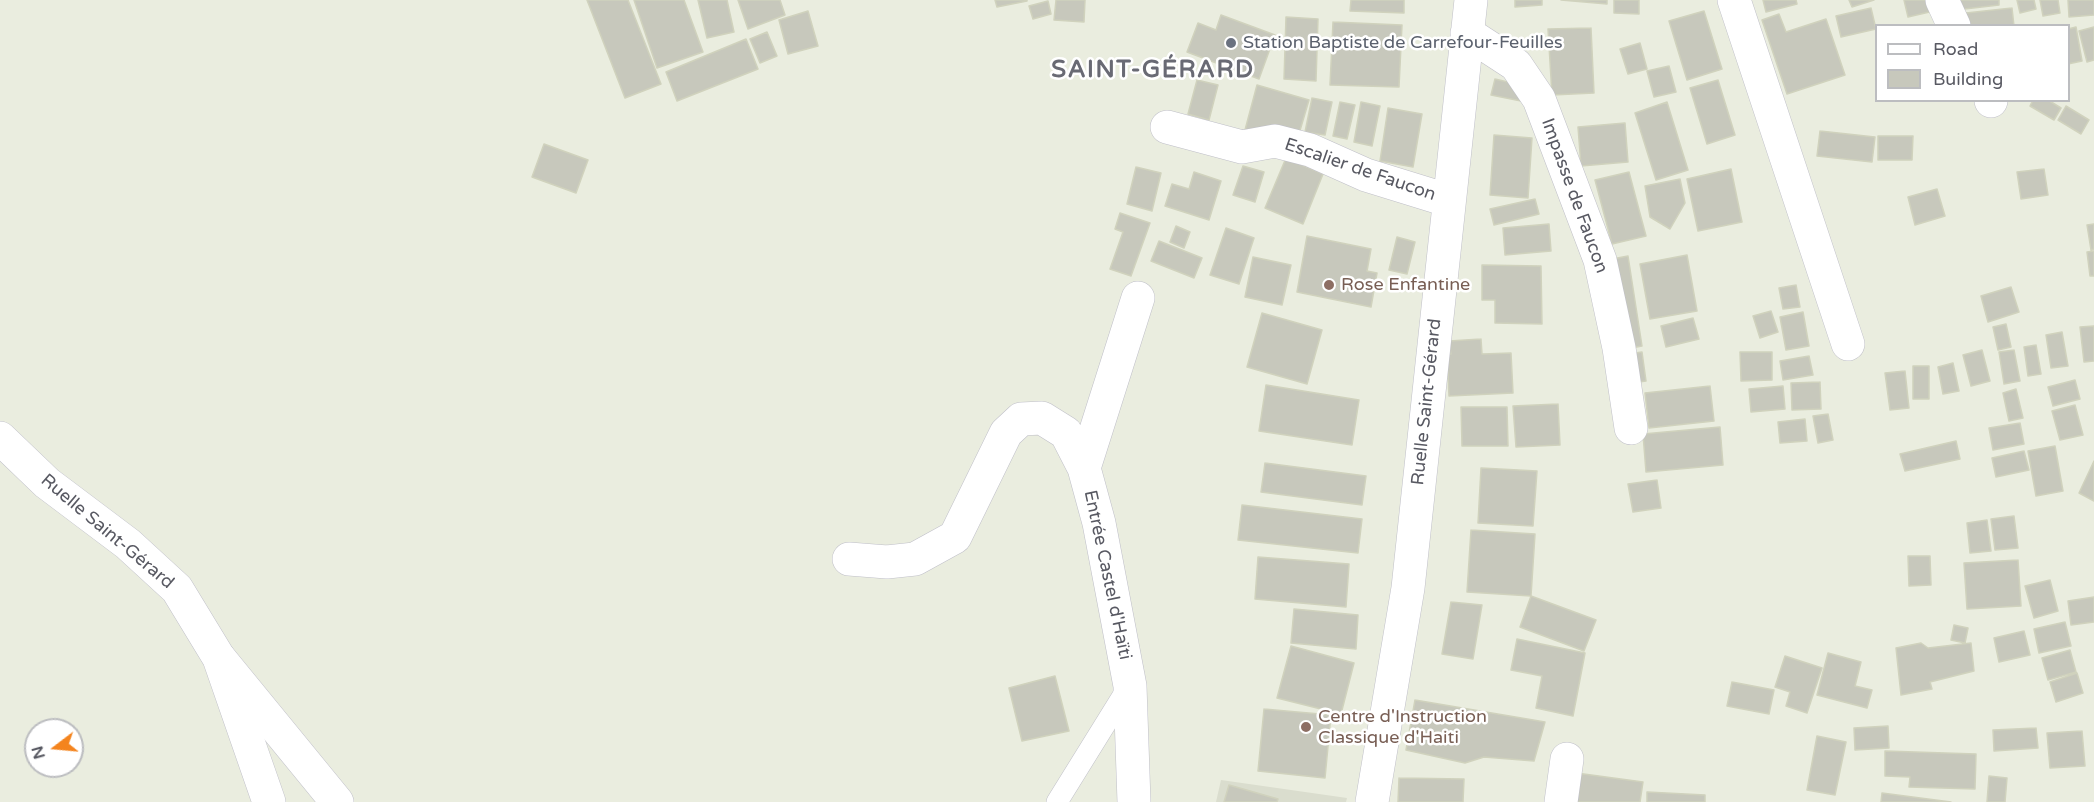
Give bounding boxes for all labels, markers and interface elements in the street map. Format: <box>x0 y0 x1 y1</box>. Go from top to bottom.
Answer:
legend <box>1875 24 2070 102</box>
place label: Station Baptiste de Carrefour-Feuilles <box>1243 32 1563 54</box>
marker: Station Baptiste de Carrefour-Feuilles <box>1224 36 1238 50</box>
text: Road <box>1933 38 1978 60</box>
district label: SAINT-GÉRARD <box>1051 57 1255 85</box>
text: Building <box>1933 68 2003 90</box>
street label: Impasse de Faucon <box>1536 116 1612 276</box>
street label: Escalier de Faucon <box>1281 134 1439 206</box>
place label: Rose Enfantine <box>1341 274 1470 296</box>
marker: Rose Enfantine <box>1322 278 1336 292</box>
street label: Ruelle Saint-Gérard <box>1408 318 1446 486</box>
street label: Ruelle Saint-Gérard <box>36 470 178 594</box>
street label: Entrée Castel d'Haïti <box>1078 488 1136 662</box>
place label: Centre d'Instruction Classique d'Haiti <box>1318 706 1487 748</box>
north arrow <box>24 718 84 778</box>
marker: Centre d'Instruction Classique d'Haiti <box>1299 720 1313 734</box>
text: N <box>27 743 50 761</box>

